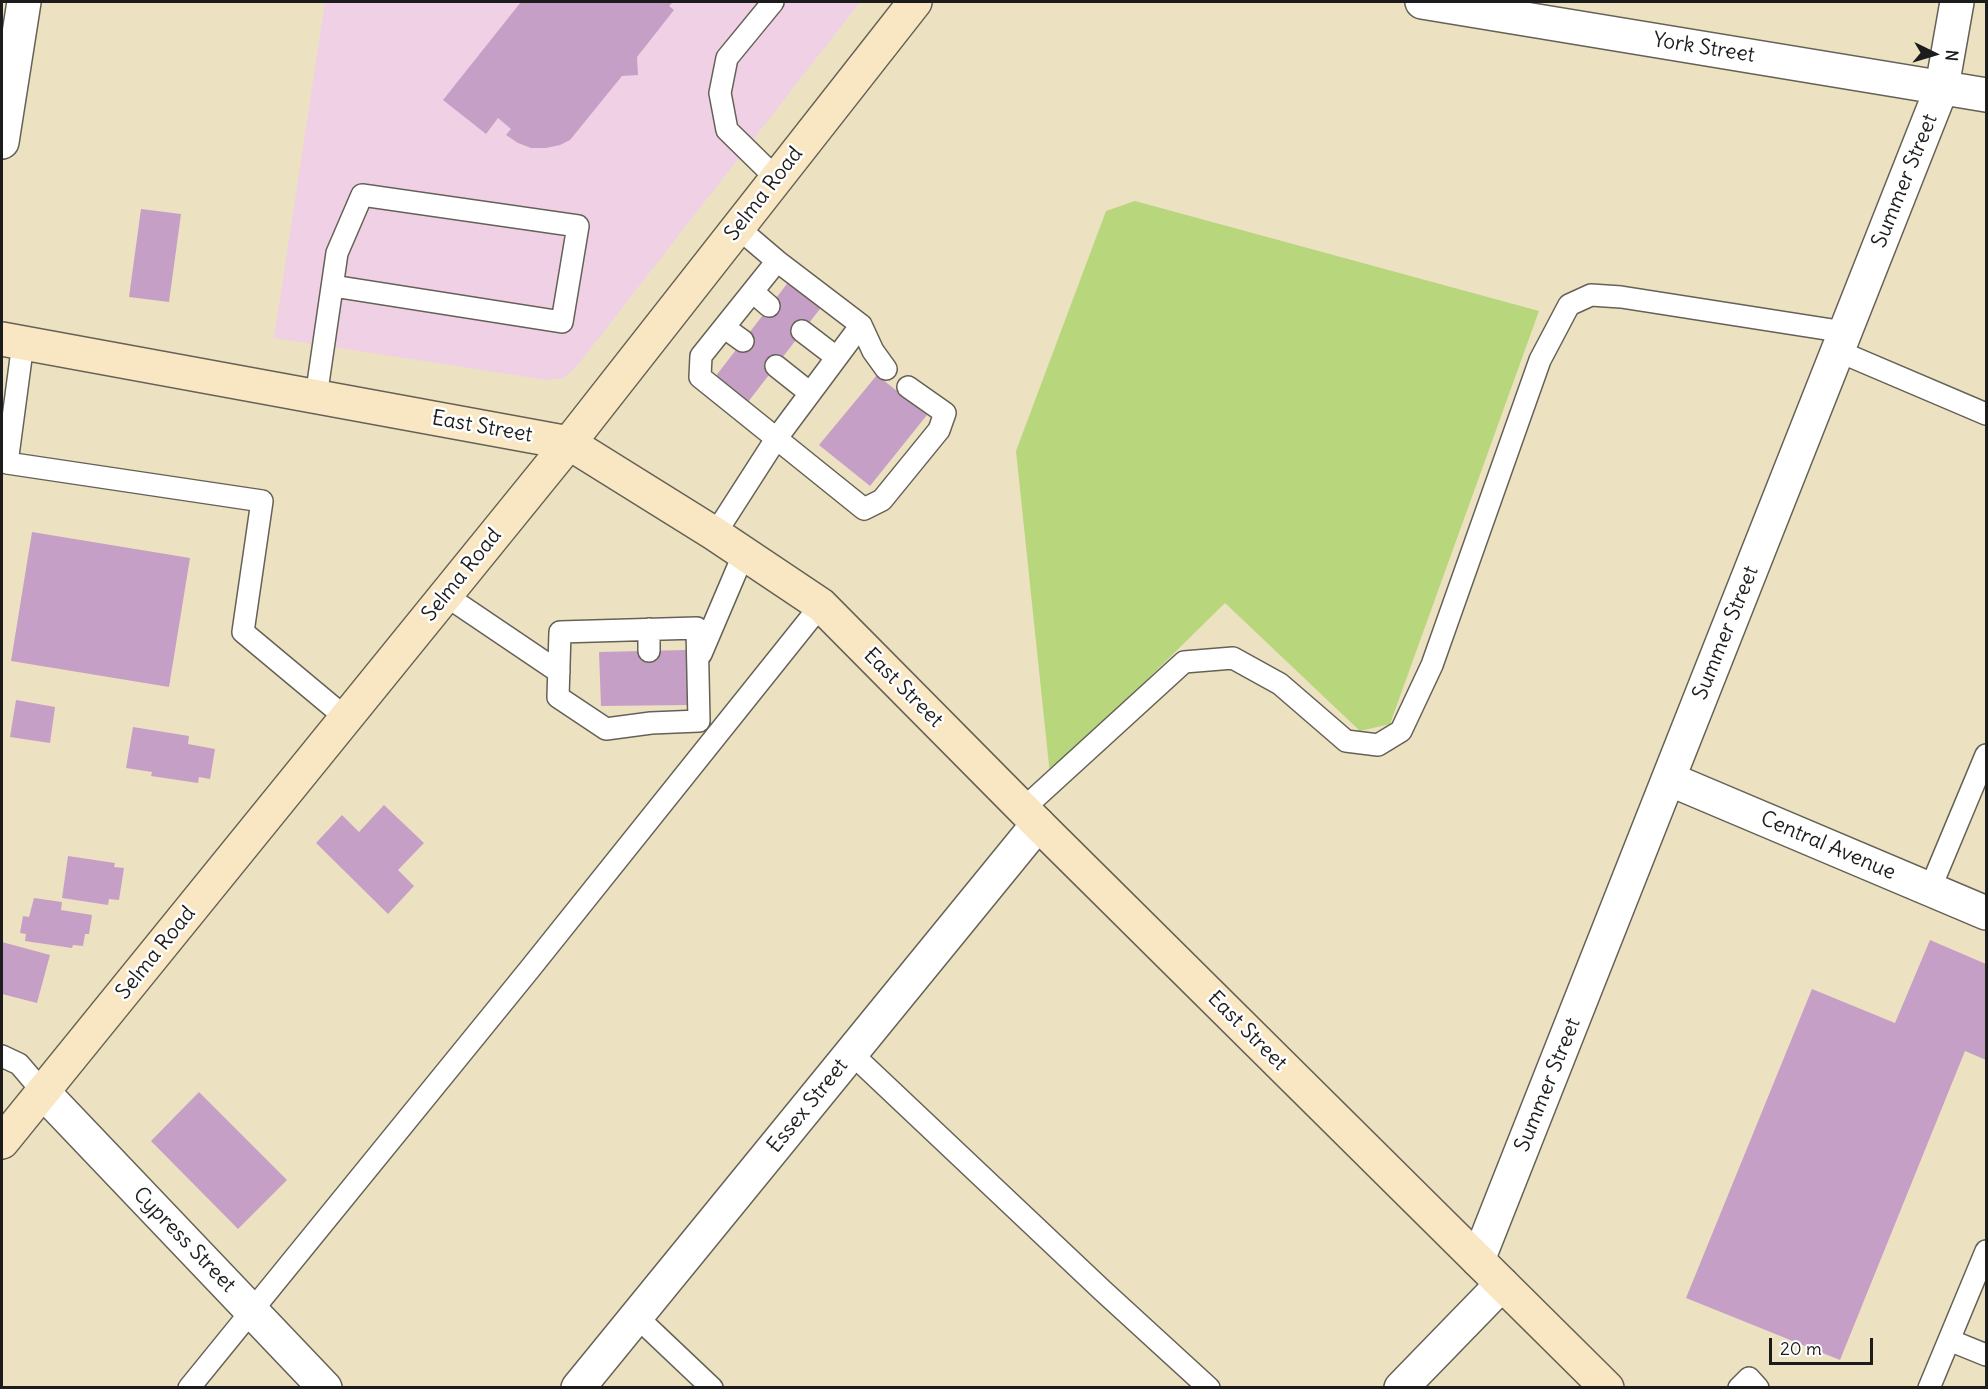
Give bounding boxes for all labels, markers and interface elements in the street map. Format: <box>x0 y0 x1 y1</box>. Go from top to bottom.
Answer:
north arrow <box>1904 24 1964 84</box>
street label: York Street <box>1651 28 1757 68</box>
text: N <box>1941 49 1962 62</box>
street label: Summer Street <box>1867 111 1943 251</box>
street label: Selma Road <box>719 142 809 246</box>
street label: East Street <box>430 406 534 448</box>
street label: Selma Road <box>417 523 507 627</box>
street label: Summer Street <box>1688 563 1764 703</box>
street label: East Street <box>858 643 948 733</box>
street label: Central Avenue <box>1757 806 1899 886</box>
street label: Selma Road <box>111 901 201 1005</box>
street label: East Street <box>1202 986 1292 1076</box>
street label: Summer Street <box>1510 1015 1586 1155</box>
street label: Essex Street <box>762 1054 854 1158</box>
street label: Cypress Street <box>127 1182 241 1298</box>
scale bar <box>1772 1326 1876 1364</box>
text: 20 m <box>1780 1337 1822 1360</box>

